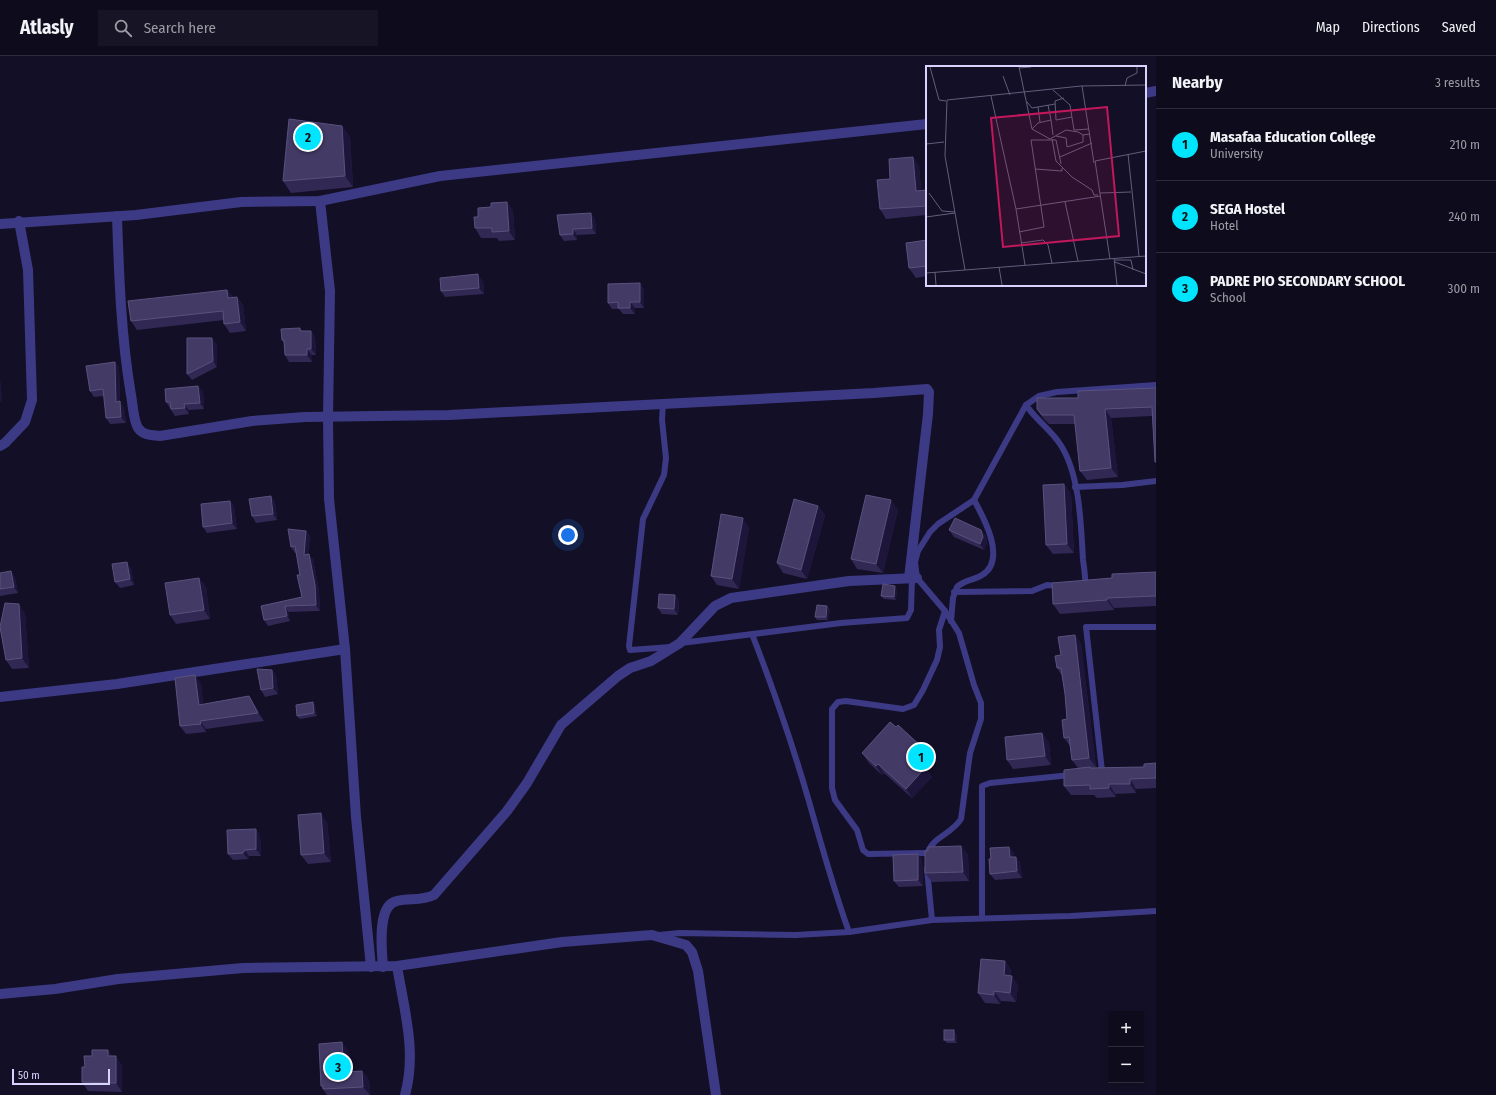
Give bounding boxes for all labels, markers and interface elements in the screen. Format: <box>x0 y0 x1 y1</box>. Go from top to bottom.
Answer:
search box <box>98 10 378 46</box>
text: Atlasly <box>20 16 74 39</box>
icon: search <box>112 17 134 39</box>
text: Search here <box>144 19 216 37</box>
text: Map <box>1316 19 1340 36</box>
text: Directions <box>1362 19 1420 36</box>
text: Saved <box>1442 19 1476 36</box>
inset map <box>926 66 1146 286</box>
text: Nearby <box>1172 72 1223 93</box>
text: 3 results <box>1435 75 1480 90</box>
pin: 2 <box>295 122 321 152</box>
text: Masafaa Education College <box>1210 128 1375 146</box>
text: 1 <box>1182 137 1188 152</box>
text: 210 m <box>1450 137 1480 152</box>
text: University <box>1210 146 1263 161</box>
text: SEGA Hostel <box>1210 200 1285 218</box>
text: 2 <box>1182 209 1188 224</box>
text: 240 m <box>1448 209 1480 224</box>
text: Hotel <box>1210 218 1239 233</box>
text: PADRE PIO SECONDARY SCHOOL <box>1210 272 1405 290</box>
text: 3 <box>1182 281 1188 296</box>
text: 300 m <box>1448 281 1480 296</box>
text: School <box>1210 290 1246 305</box>
your location <box>558 525 578 545</box>
pin: 1 <box>908 742 934 772</box>
map controls <box>1108 1011 1144 1083</box>
button: + <box>1108 1011 1144 1047</box>
button: − <box>1108 1047 1144 1083</box>
pin: 3 <box>325 1052 351 1082</box>
scale bar <box>12 1067 110 1086</box>
text: 50 m <box>18 1069 40 1082</box>

